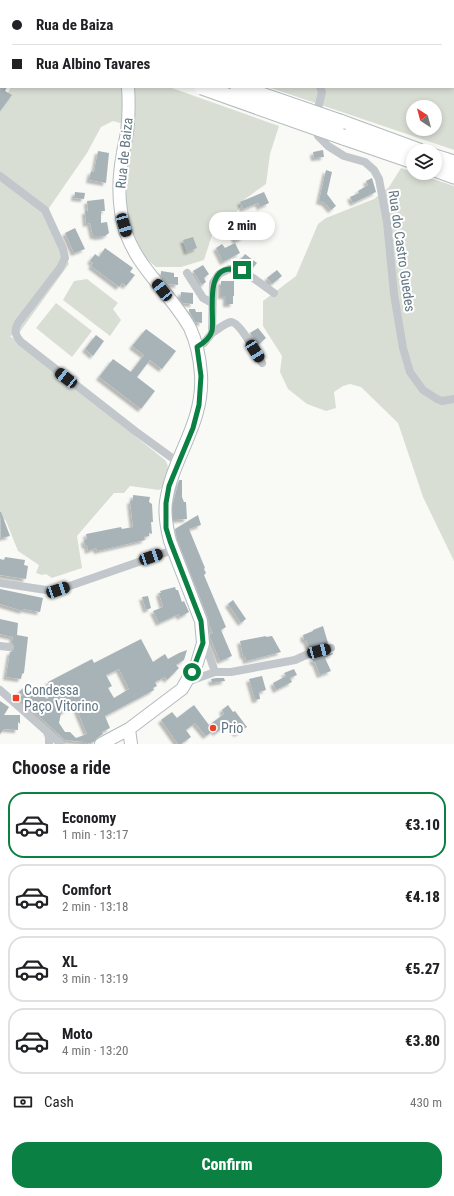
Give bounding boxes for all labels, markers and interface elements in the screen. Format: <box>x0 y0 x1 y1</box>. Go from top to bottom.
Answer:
text: Rua de Baiza <box>36 16 113 34</box>
text: Rua Albino Tavares <box>36 55 150 73</box>
north arrow <box>406 100 442 136</box>
map controls <box>406 100 442 180</box>
street label: Rua de Baiza <box>112 117 136 189</box>
button: layers <box>406 144 442 180</box>
street label: Rua do Castro Guedes <box>386 189 418 313</box>
car <box>115 212 133 238</box>
callout: 2 min <box>209 212 275 240</box>
text: 2 min <box>228 218 256 233</box>
route end <box>233 261 251 279</box>
car <box>150 277 174 303</box>
car <box>244 338 266 364</box>
car <box>53 366 79 390</box>
car <box>138 547 164 567</box>
car <box>45 580 71 600</box>
car <box>306 642 332 660</box>
route start <box>183 663 201 681</box>
place label: Condessa Paço Vitorino <box>24 682 98 714</box>
marker: Condessa Paço Vitorino <box>11 693 21 703</box>
place label: Prio <box>221 720 243 736</box>
marker: Prio <box>208 723 218 733</box>
text: Choose a ride <box>12 757 111 778</box>
icon: car <box>14 807 50 843</box>
text: Economy <box>62 809 116 827</box>
text: €3.10 <box>405 816 440 834</box>
text: 1 min · 13:17 <box>62 827 128 842</box>
icon: car <box>14 879 50 915</box>
text: Comfort <box>62 881 111 899</box>
text: €4.18 <box>405 888 440 906</box>
text: 2 min · 13:18 <box>62 899 128 914</box>
icon: car <box>14 951 50 987</box>
text: XL <box>62 953 78 971</box>
text: €5.27 <box>405 960 440 978</box>
text: 3 min · 13:19 <box>62 971 128 986</box>
icon: car <box>14 1023 50 1059</box>
text: Moto <box>62 1025 93 1043</box>
text: €3.80 <box>405 1032 440 1050</box>
text: 4 min · 13:20 <box>62 1043 128 1058</box>
icon: cash <box>12 1091 34 1113</box>
text: Cash <box>44 1093 74 1111</box>
text: 430 m <box>410 1095 442 1110</box>
button: Confirm <box>12 1142 442 1188</box>

